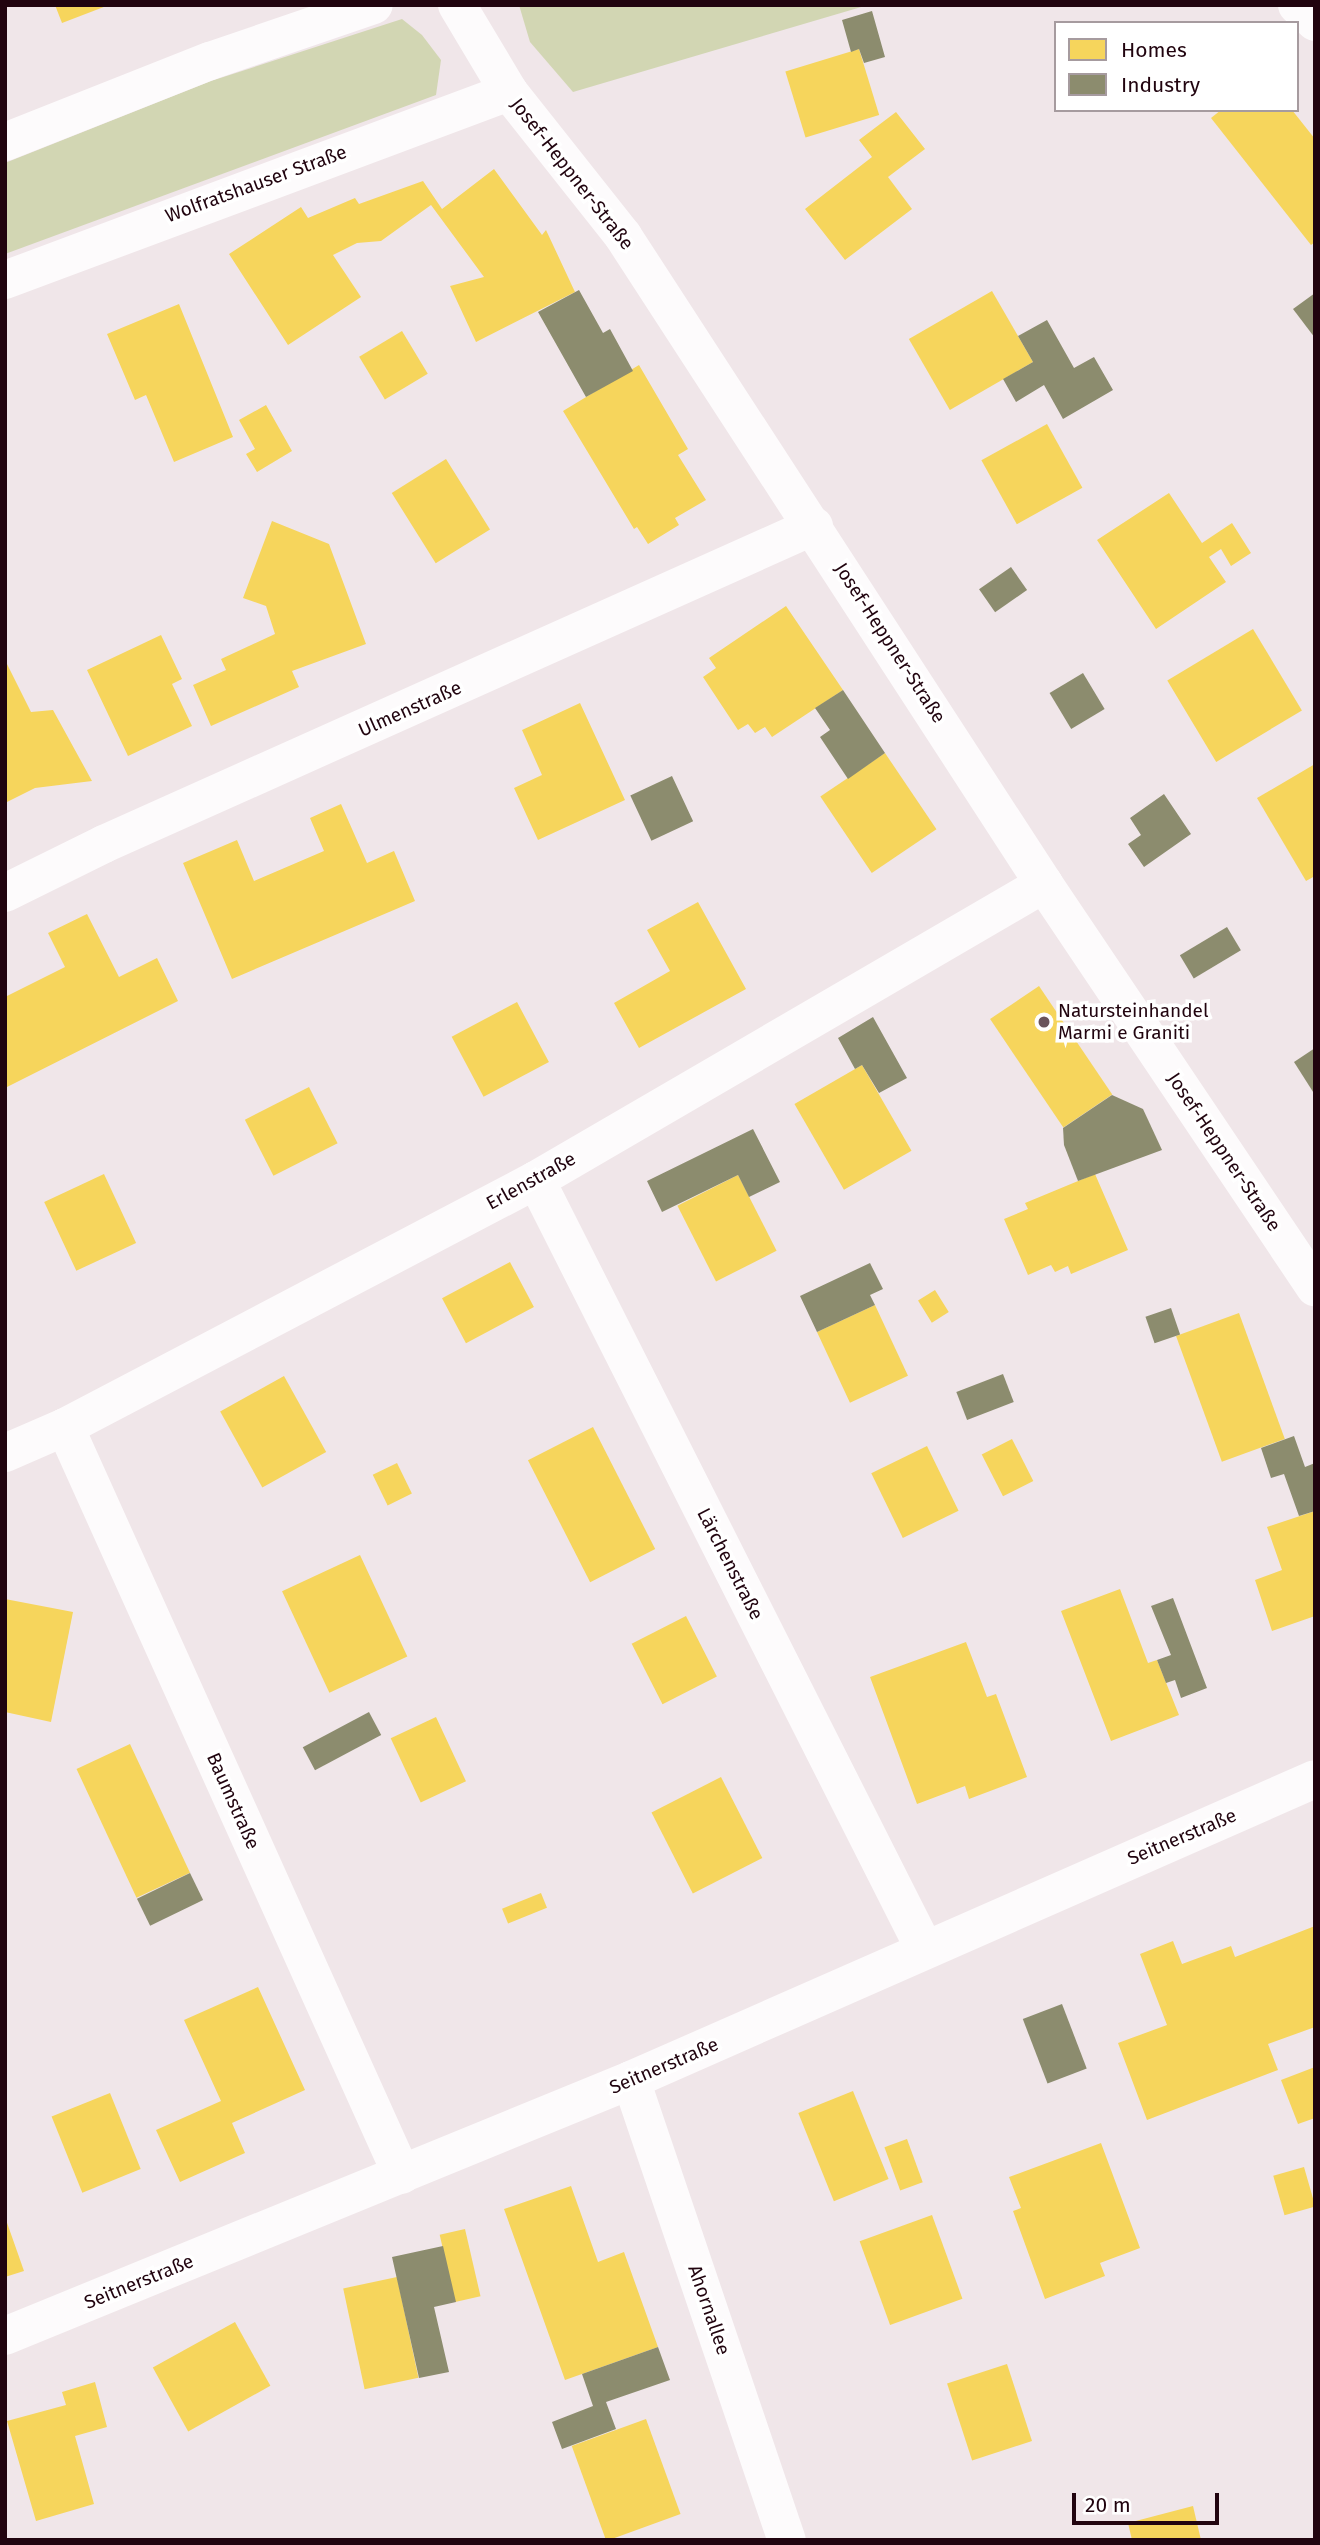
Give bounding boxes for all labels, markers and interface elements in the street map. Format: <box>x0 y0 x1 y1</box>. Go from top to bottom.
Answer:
legend <box>1054 21 1299 112</box>
text: Homes <box>1121 37 1187 63</box>
text: Industry <box>1121 72 1200 98</box>
street label: Josef-Heppner-Straße <box>506 93 638 255</box>
street label: Wolfratshauser Straße <box>162 141 350 227</box>
street label: Josef-Heppner-Straße <box>830 559 950 727</box>
street label: Ulmenstraße <box>355 676 465 742</box>
place label: Natursteinhandel Marmi e Graniti <box>1058 1000 1208 1044</box>
marker: Natursteinhandel Marmi e Graniti <box>1036 1014 1052 1030</box>
street label: Josef-Heppner-Straße <box>1162 1068 1286 1236</box>
street label: Erlenstraße <box>482 1147 580 1215</box>
street label: Lärchenstraße <box>692 1504 768 1624</box>
street label: Baumstraße <box>202 1749 264 1853</box>
street label: Seitnerstraße <box>1124 1804 1240 1870</box>
street label: Seitnerstraße <box>606 2033 722 2099</box>
street label: Seitnerstraße <box>81 2250 197 2314</box>
street label: Ahornallee <box>683 2262 735 2358</box>
scale bar <box>1075 2478 1222 2522</box>
text: 20 m <box>1085 2492 1131 2518</box>

